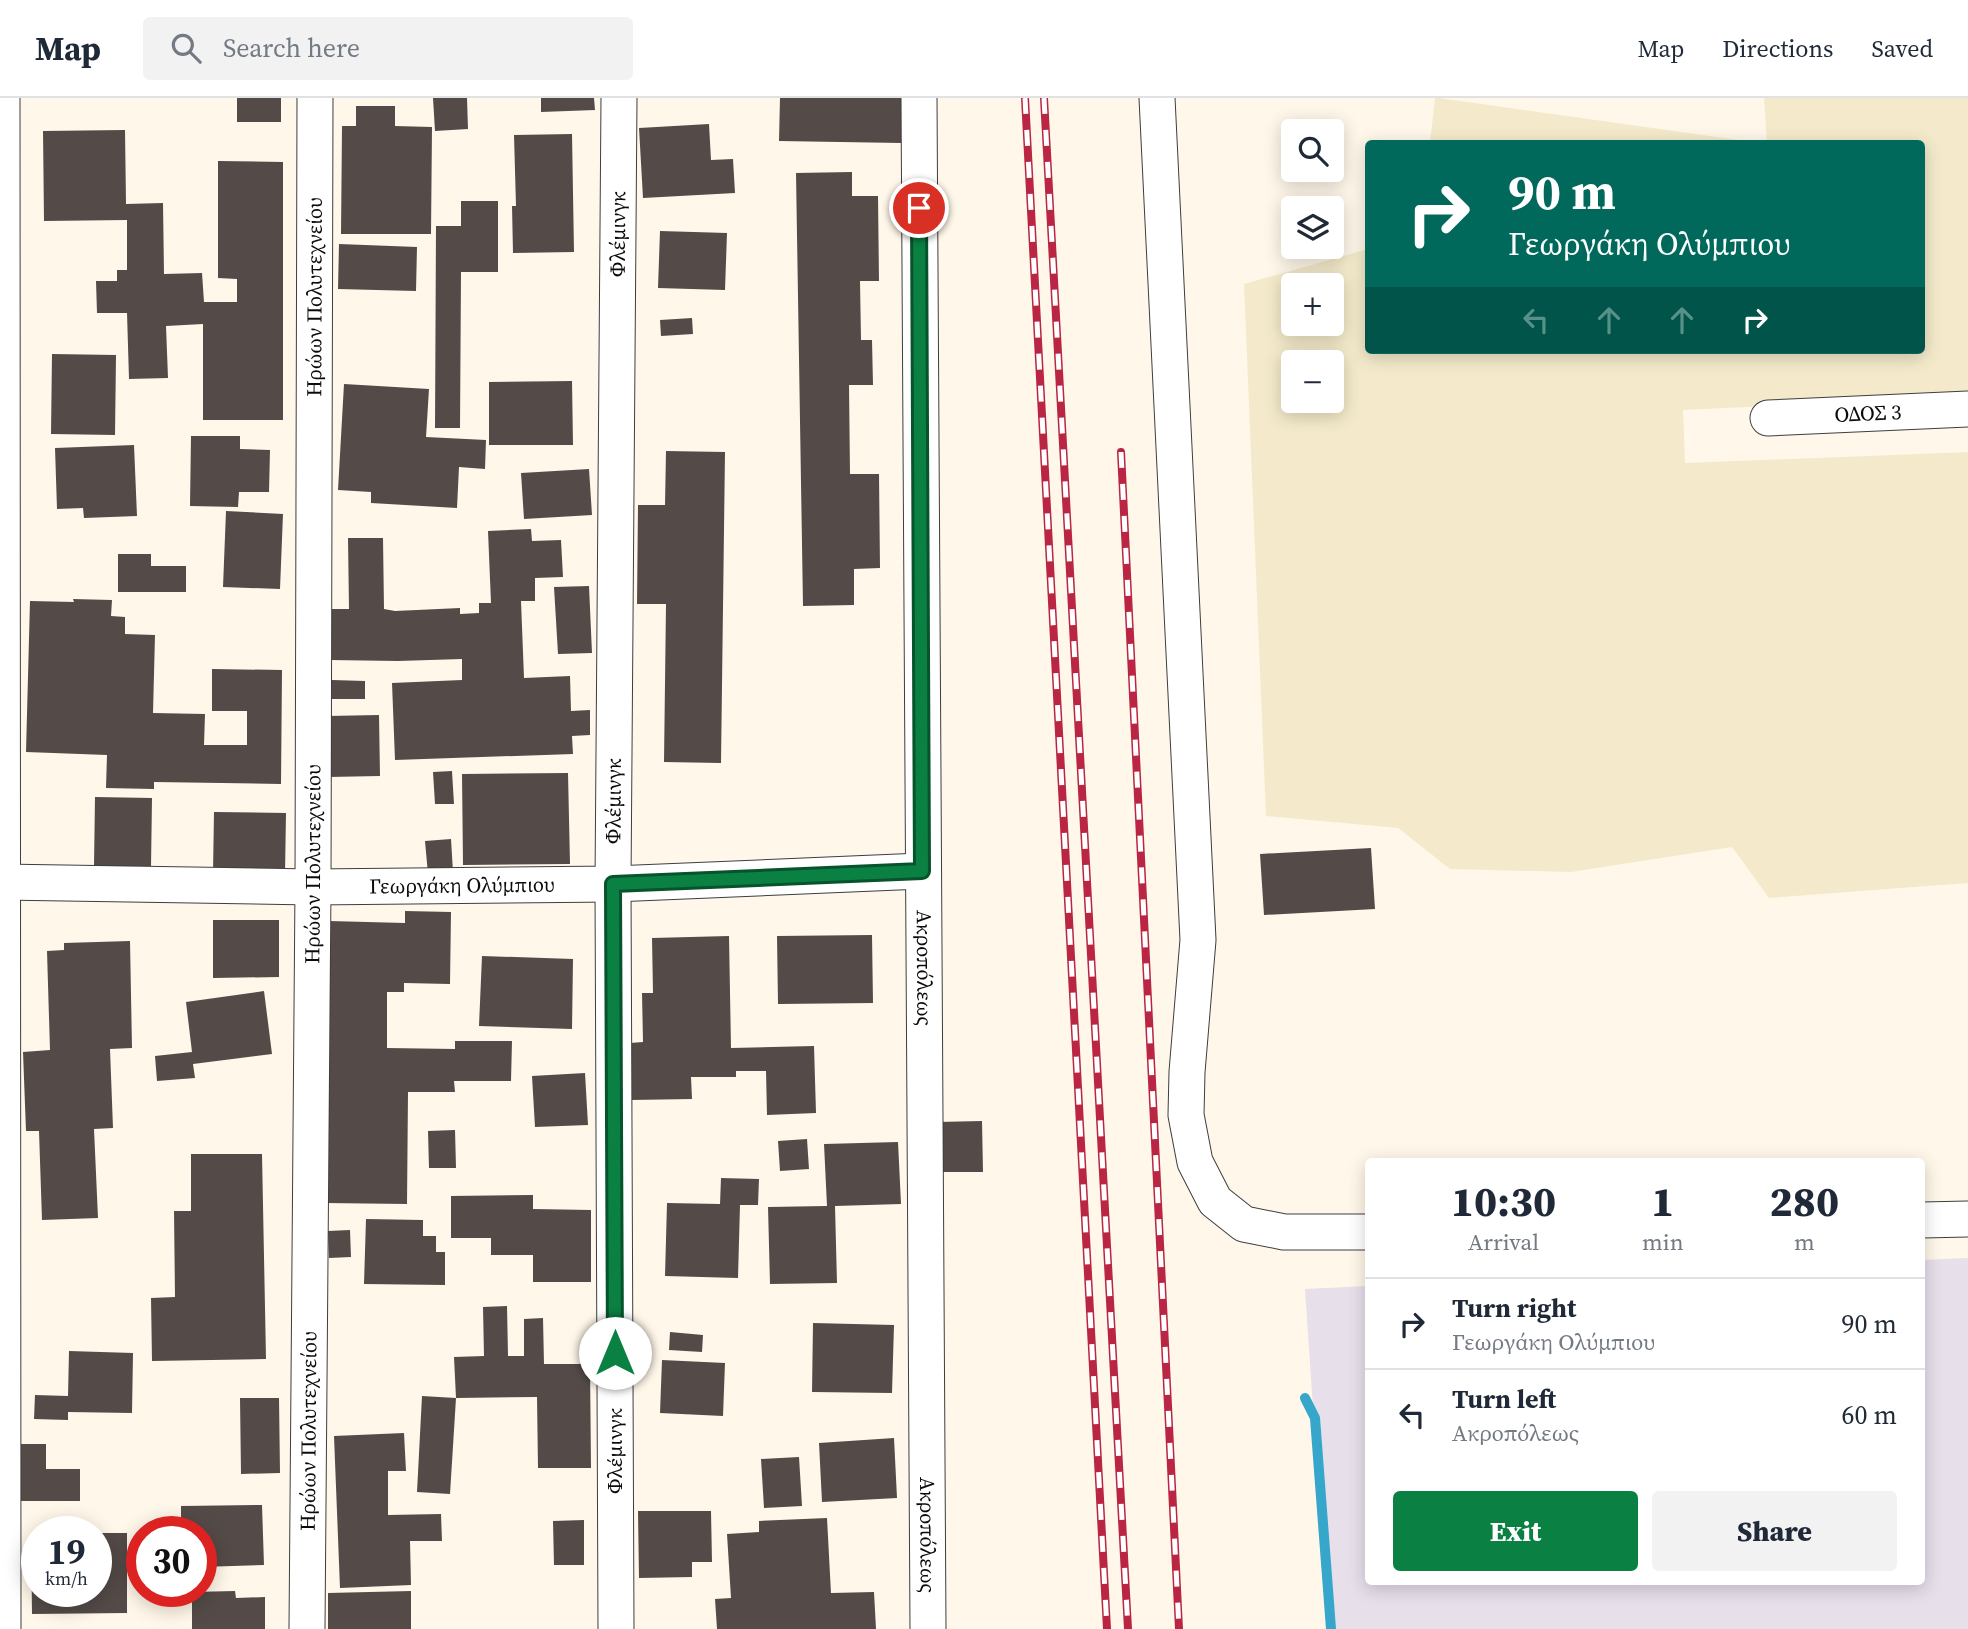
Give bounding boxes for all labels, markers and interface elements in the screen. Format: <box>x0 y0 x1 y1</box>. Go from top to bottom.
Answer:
search box <box>143 17 633 80</box>
text: Map <box>35 26 101 71</box>
icon: search <box>167 29 205 67</box>
text: Search here <box>223 30 360 66</box>
text: Map <box>1637 32 1684 65</box>
text: Directions <box>1722 32 1833 65</box>
text: Saved <box>1871 32 1933 65</box>
map controls <box>1281 119 1344 413</box>
button: search <box>1281 119 1344 182</box>
text: 90 m <box>1508 158 1616 225</box>
icon: right <box>1393 168 1484 259</box>
pin <box>889 178 949 238</box>
icon: arrive <box>900 189 938 227</box>
street label: Φλέμινγκ <box>603 191 632 277</box>
button: layers <box>1281 196 1344 259</box>
street label: Ηρώων Πολυτεχνείου <box>299 197 329 397</box>
text: Γεωργάκη Ολύμπιου <box>1508 222 1791 266</box>
button: + <box>1281 273 1344 336</box>
icon: left <box>1517 301 1555 339</box>
icon: ahead <box>1590 301 1628 339</box>
icon: ahead <box>1663 301 1701 339</box>
icon: right <box>1736 301 1774 339</box>
button: − <box>1281 350 1344 413</box>
street label: ΟΔΟΣ 3 <box>1834 397 1902 429</box>
street label: Φλέμινγκ <box>598 758 628 844</box>
street label: Ηρώων Πολυτεχνείου <box>297 764 327 964</box>
street label: Γεωργάκη Ολύμπιου <box>369 870 555 900</box>
street label: Ακροπόλεως <box>910 910 939 1026</box>
text: 10:30 <box>1451 1172 1556 1230</box>
text: 1 <box>1651 1172 1674 1230</box>
text: 280 <box>1770 1172 1839 1230</box>
text: Arrival <box>1468 1226 1539 1258</box>
text: min <box>1642 1226 1684 1258</box>
text: m <box>1794 1226 1815 1258</box>
text: Turn right <box>1452 1290 1576 1326</box>
icon: right <box>1393 1305 1431 1343</box>
text: 90 m <box>1842 1306 1897 1342</box>
position arrow <box>578 1316 652 1390</box>
text: Γεωργάκη Ολύμπιου <box>1452 1326 1655 1358</box>
street label: Ηρώων Πολυτεχνείου <box>293 1331 323 1531</box>
text: Turn left <box>1452 1381 1556 1417</box>
icon: left <box>1393 1396 1431 1434</box>
text: 60 m <box>1842 1397 1897 1433</box>
street label: Φλέμινγκ <box>600 1408 629 1494</box>
text: Ακροπόλεως <box>1452 1417 1579 1449</box>
street label: Ακροπόλεως <box>913 1477 943 1593</box>
button: Exit <box>1393 1491 1638 1571</box>
button: Share <box>1652 1491 1897 1571</box>
speed limit sign: 30 <box>126 1516 217 1607</box>
text: 19 <box>48 1528 85 1576</box>
text: km/h <box>45 1566 88 1591</box>

